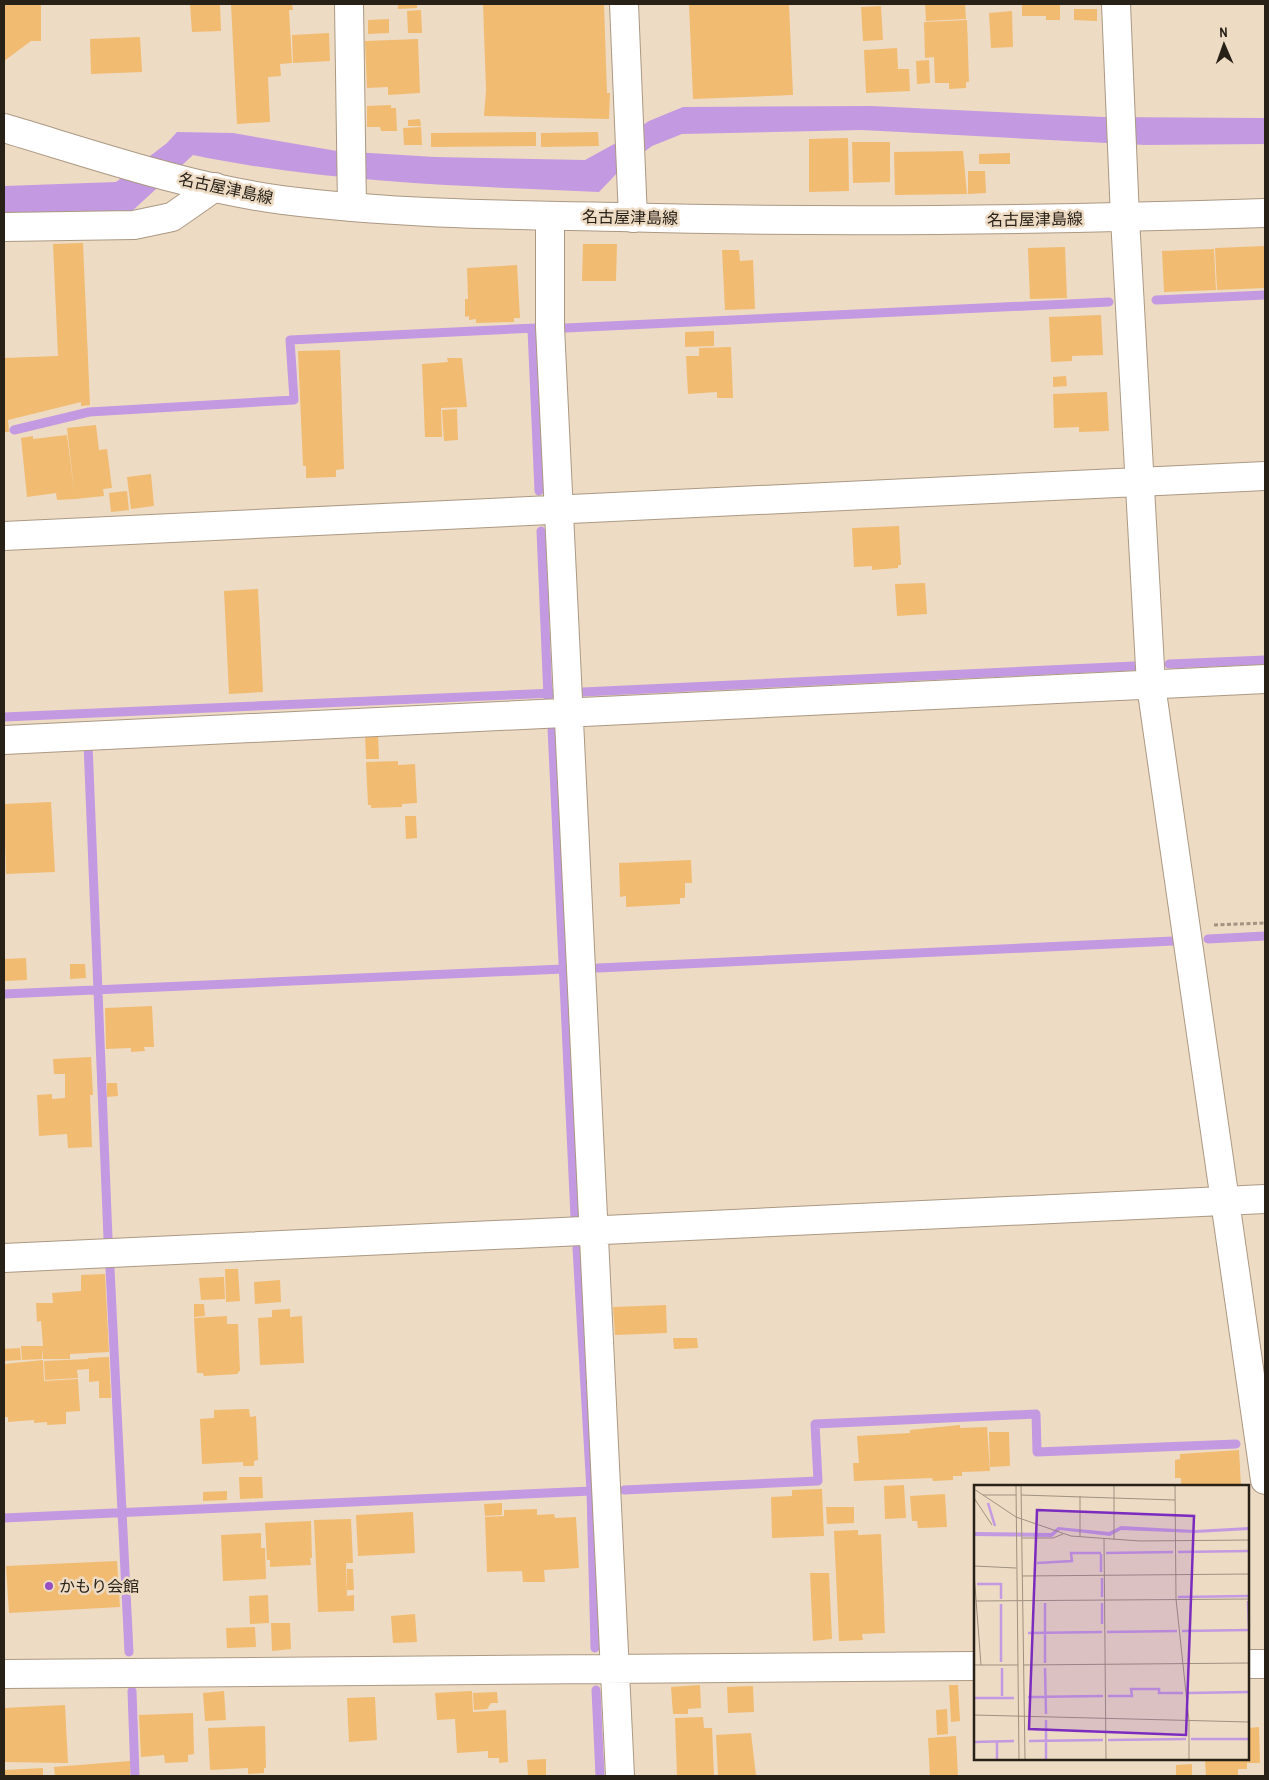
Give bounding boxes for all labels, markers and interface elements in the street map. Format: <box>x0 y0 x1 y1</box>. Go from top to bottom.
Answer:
north arrow <box>1199 20 1249 70</box>
text: N <box>1219 23 1228 41</box>
street label: 名古屋津島線 <box>177 167 275 209</box>
street label: 名古屋津島線 <box>582 205 678 229</box>
street label: 名古屋津島線 <box>987 207 1083 231</box>
inset map <box>974 1485 1249 1760</box>
place label: かもり会館 <box>59 1575 139 1597</box>
marker: かもり会館 <box>43 1580 55 1592</box>

